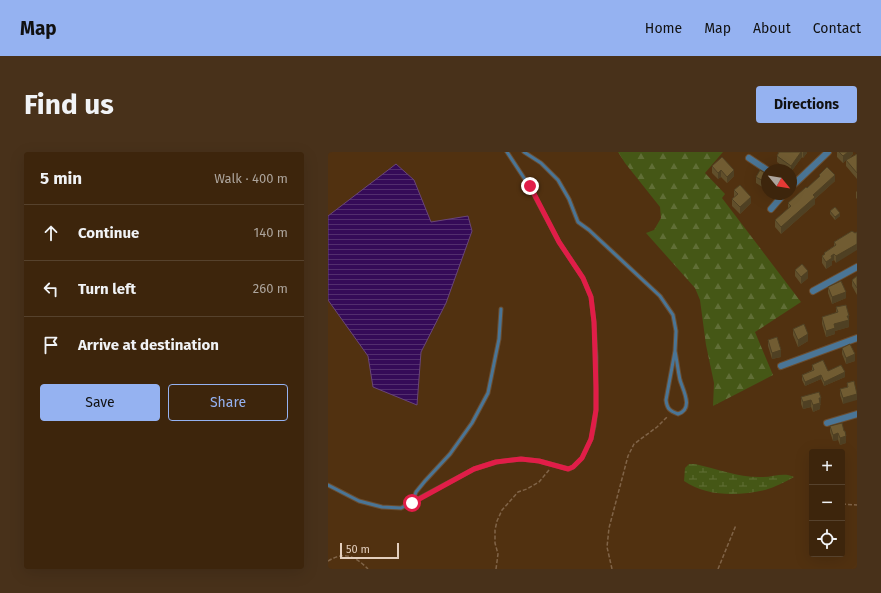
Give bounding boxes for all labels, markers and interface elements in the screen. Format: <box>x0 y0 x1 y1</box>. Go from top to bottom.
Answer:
text: Map <box>20 17 57 40</box>
text: Home <box>645 20 682 37</box>
text: Map <box>704 20 731 37</box>
text: About <box>753 20 791 37</box>
text: Contact <box>813 20 861 37</box>
button: Directions <box>756 86 857 123</box>
text: Find us <box>24 88 114 121</box>
north arrow <box>761 164 797 200</box>
text: 5 min <box>40 168 82 189</box>
text: Walk · 400 m <box>214 171 288 186</box>
route end <box>521 177 539 195</box>
icon: ahead <box>40 222 62 244</box>
text: Continue <box>78 224 139 242</box>
text: 140 m <box>254 225 288 240</box>
icon: left <box>40 278 62 300</box>
text: Turn left <box>78 280 136 298</box>
text: 260 m <box>253 281 288 296</box>
icon: arrive <box>40 334 62 356</box>
text: Arrive at destination <box>78 336 219 354</box>
button: Save <box>40 384 160 421</box>
button: Share <box>168 384 288 421</box>
map controls <box>809 449 845 557</box>
button: + <box>809 449 845 485</box>
button: − <box>809 485 845 521</box>
route start <box>403 494 421 512</box>
button: locate <box>809 521 845 557</box>
scale bar <box>340 541 399 560</box>
text: 50 m <box>346 543 370 556</box>

